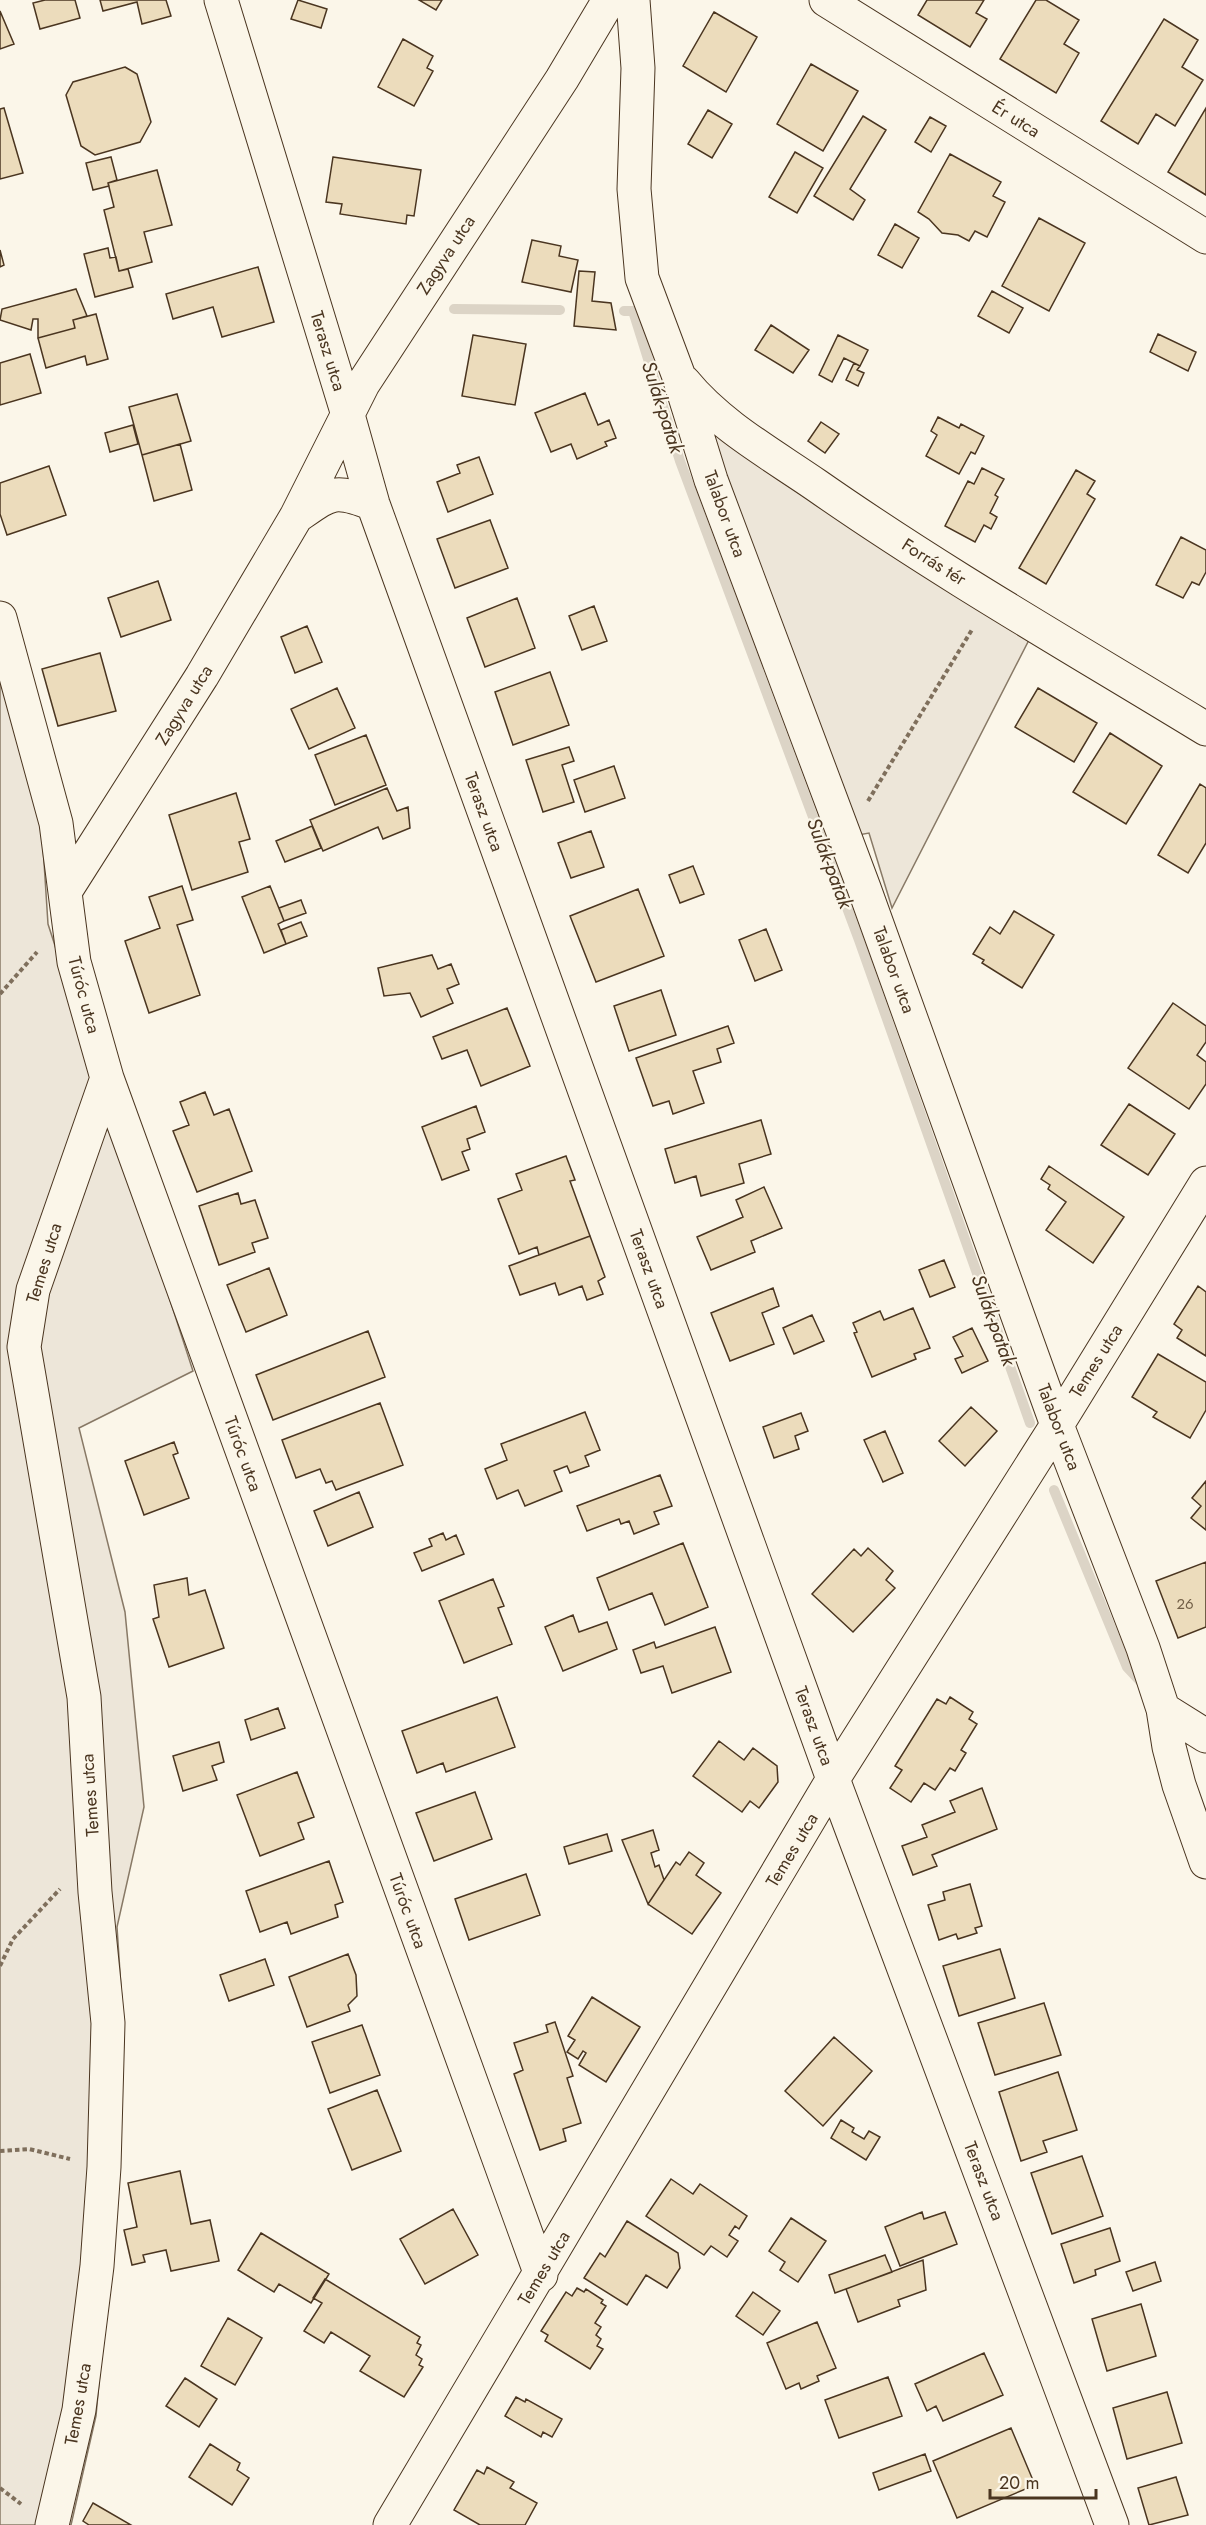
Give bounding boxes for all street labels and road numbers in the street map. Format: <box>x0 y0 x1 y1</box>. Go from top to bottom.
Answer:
street label: Ér utca <box>987 94 1045 144</box>
street label: Zagyva utca <box>411 210 481 300</box>
street label: Terasz utca <box>303 308 353 394</box>
street label: Talabor utca <box>697 467 753 561</box>
street label: Forrás tér <box>897 532 972 592</box>
street label: Zagyva utca <box>149 660 219 750</box>
street label: Terasz utca <box>458 769 510 855</box>
street label: Talabor utca <box>866 923 922 1017</box>
street label: Túróc utca <box>61 954 107 1036</box>
street label: Temes utca <box>19 1220 69 1306</box>
street label: Terasz utca <box>623 1226 675 1312</box>
street label: Temes utca <box>1063 1319 1129 1403</box>
street label: Talabor utca <box>1031 1380 1087 1474</box>
street label: Túróc utca <box>217 1413 269 1495</box>
street label: Terasz utca <box>788 1683 840 1769</box>
street label: Temes utca <box>74 1753 106 1837</box>
street label: Temes utca <box>760 1808 824 1892</box>
street label: Túróc utca <box>382 1870 434 1952</box>
street label: Terasz utca <box>957 2138 1011 2224</box>
street label: Temes utca <box>512 2226 576 2310</box>
street label: Temes utca <box>58 2361 98 2447</box>

